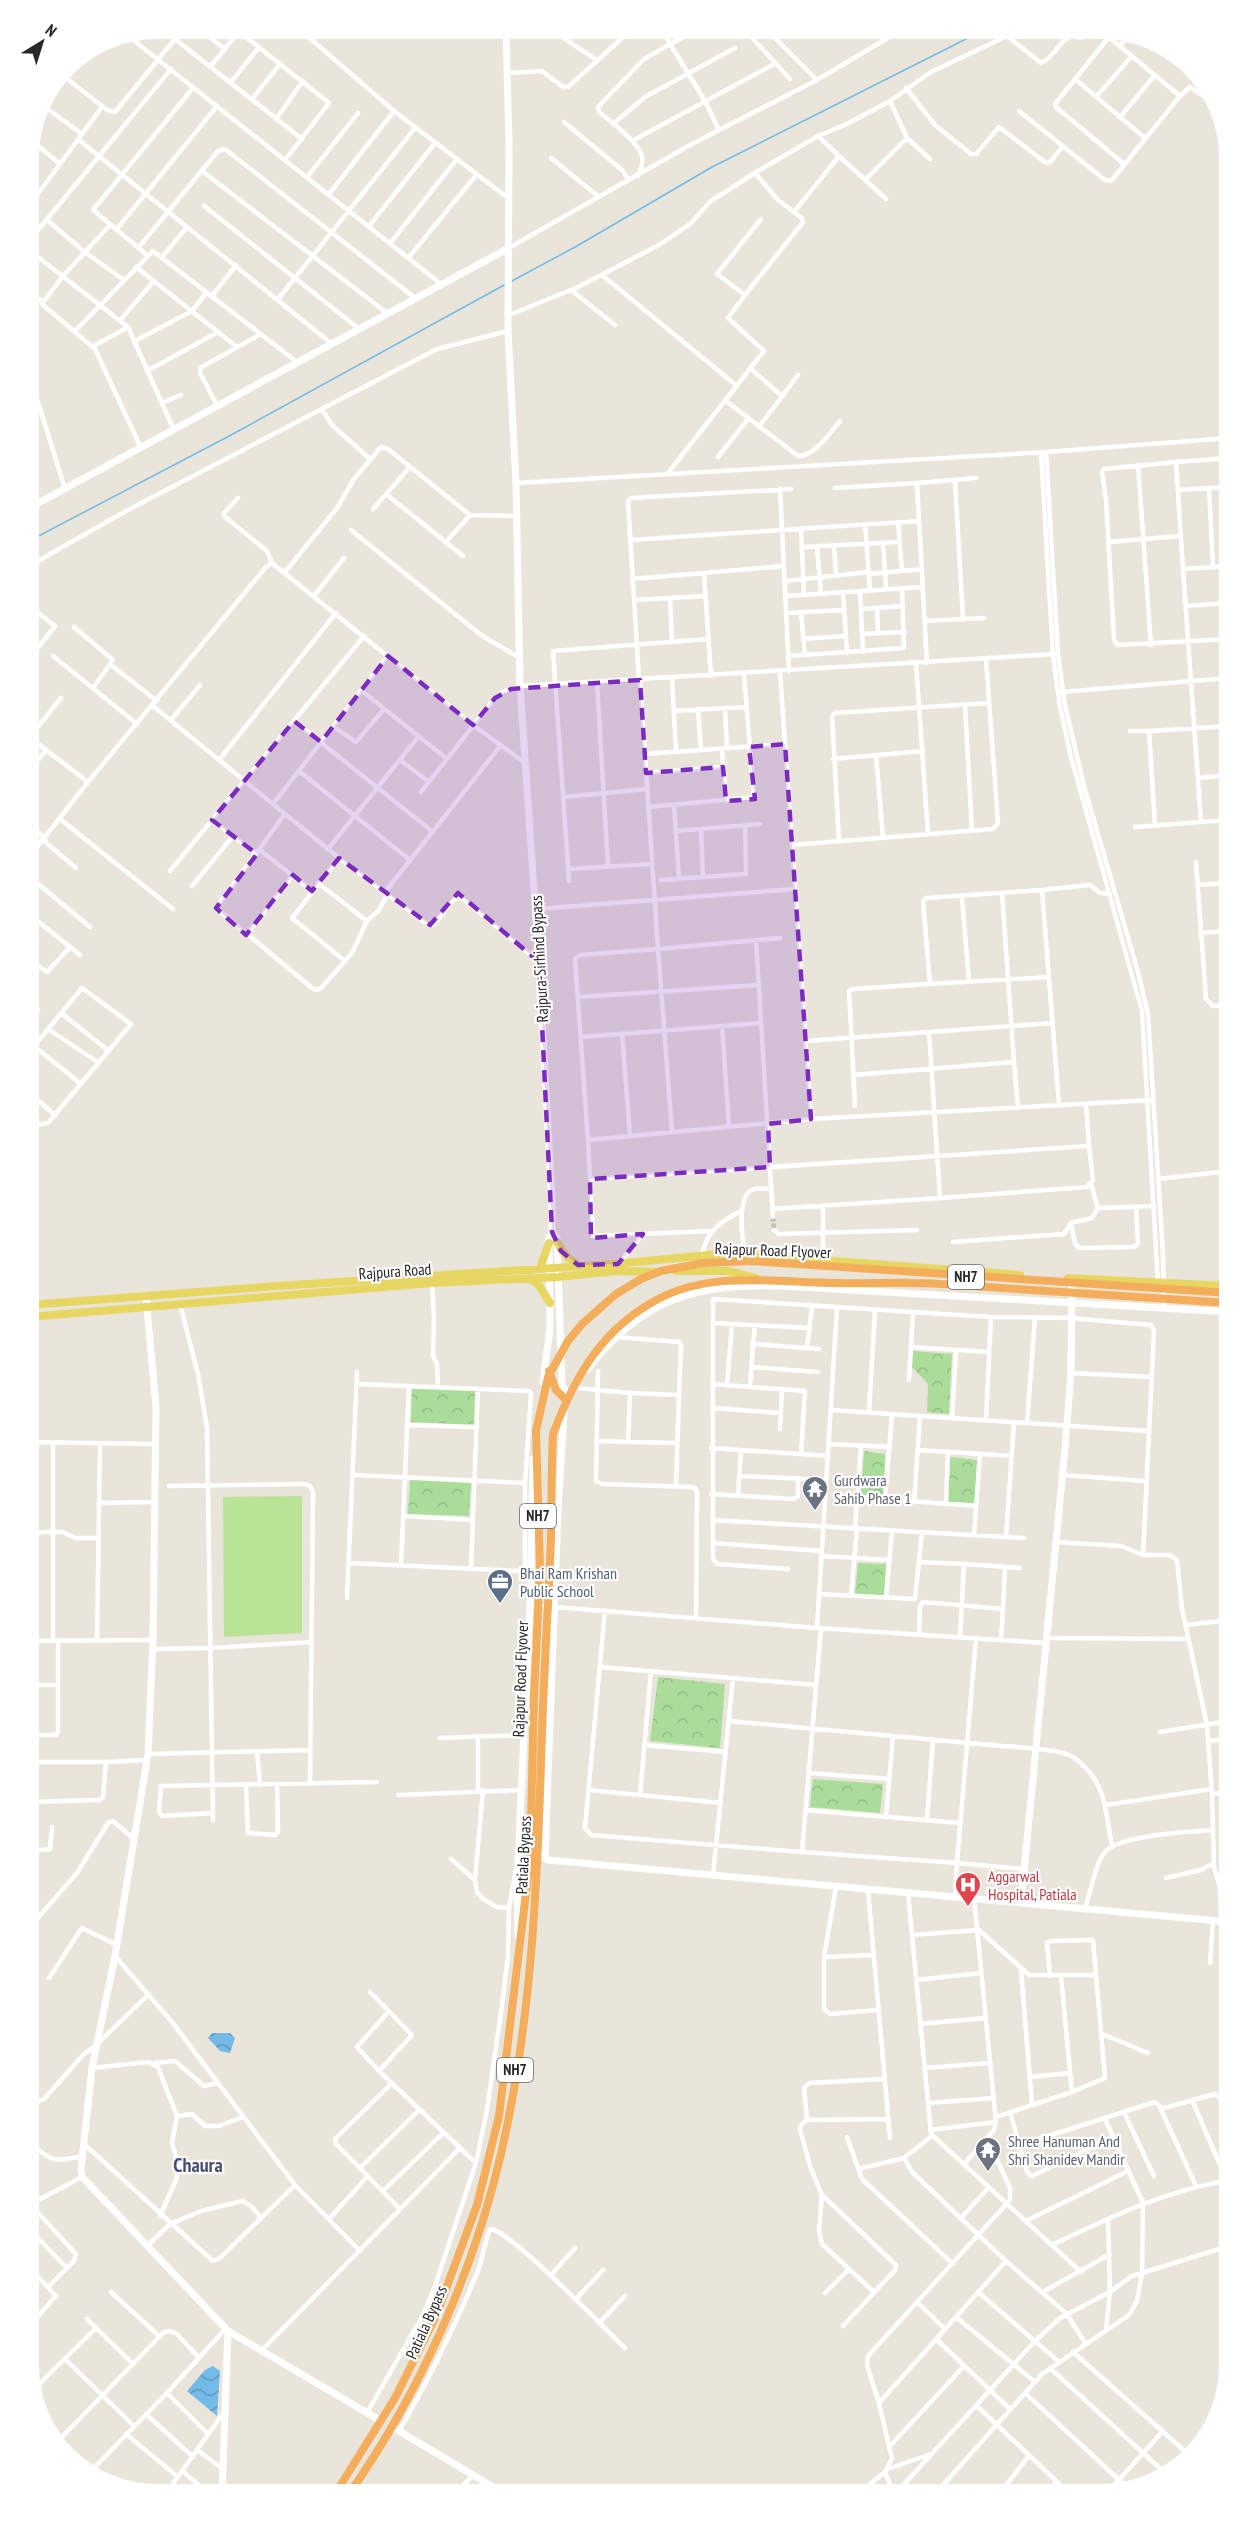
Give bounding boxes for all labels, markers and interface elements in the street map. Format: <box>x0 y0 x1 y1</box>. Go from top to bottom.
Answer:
north arrow <box>12 12 72 72</box>
text: N <box>42 20 61 41</box>
street label: Rajpura-Sirhind Bypass <box>526 895 552 1023</box>
street label: Rajapur Road Flyover <box>714 1238 832 1262</box>
street label: Rajpura Road <box>358 1258 432 1284</box>
road number: NH7 <box>948 1265 984 1289</box>
place label: Gurdwara Sahib Phase 1 <box>834 1470 911 1508</box>
temple icon: Gurdwara Sahib Phase 1 <box>800 1474 830 1512</box>
road number: NH7 <box>520 1504 556 1528</box>
place label: Bhai Ram Krishan Public School <box>520 1563 617 1601</box>
office icon: Bhai Ram Krishan Public School <box>485 1567 515 1605</box>
street label: Rajapur Road Flyover <box>508 1620 532 1738</box>
street label: Patiala Bypass <box>511 1815 535 1895</box>
place label: Aggarwal Hospital, Patiala <box>988 1866 1077 1904</box>
hospital icon: Aggarwal Hospital, Patiala <box>953 1870 983 1908</box>
road number: NH7 <box>497 2058 533 2082</box>
place label: Shree Hanuman And Shri Shanidev Mandir <box>1008 2131 1125 2169</box>
temple icon: Shree Hanuman And Shri Shanidev Mandir <box>973 2135 1003 2173</box>
district label: Chaura <box>173 2152 223 2178</box>
street label: Patiala Bypass <box>401 2282 451 2362</box>

